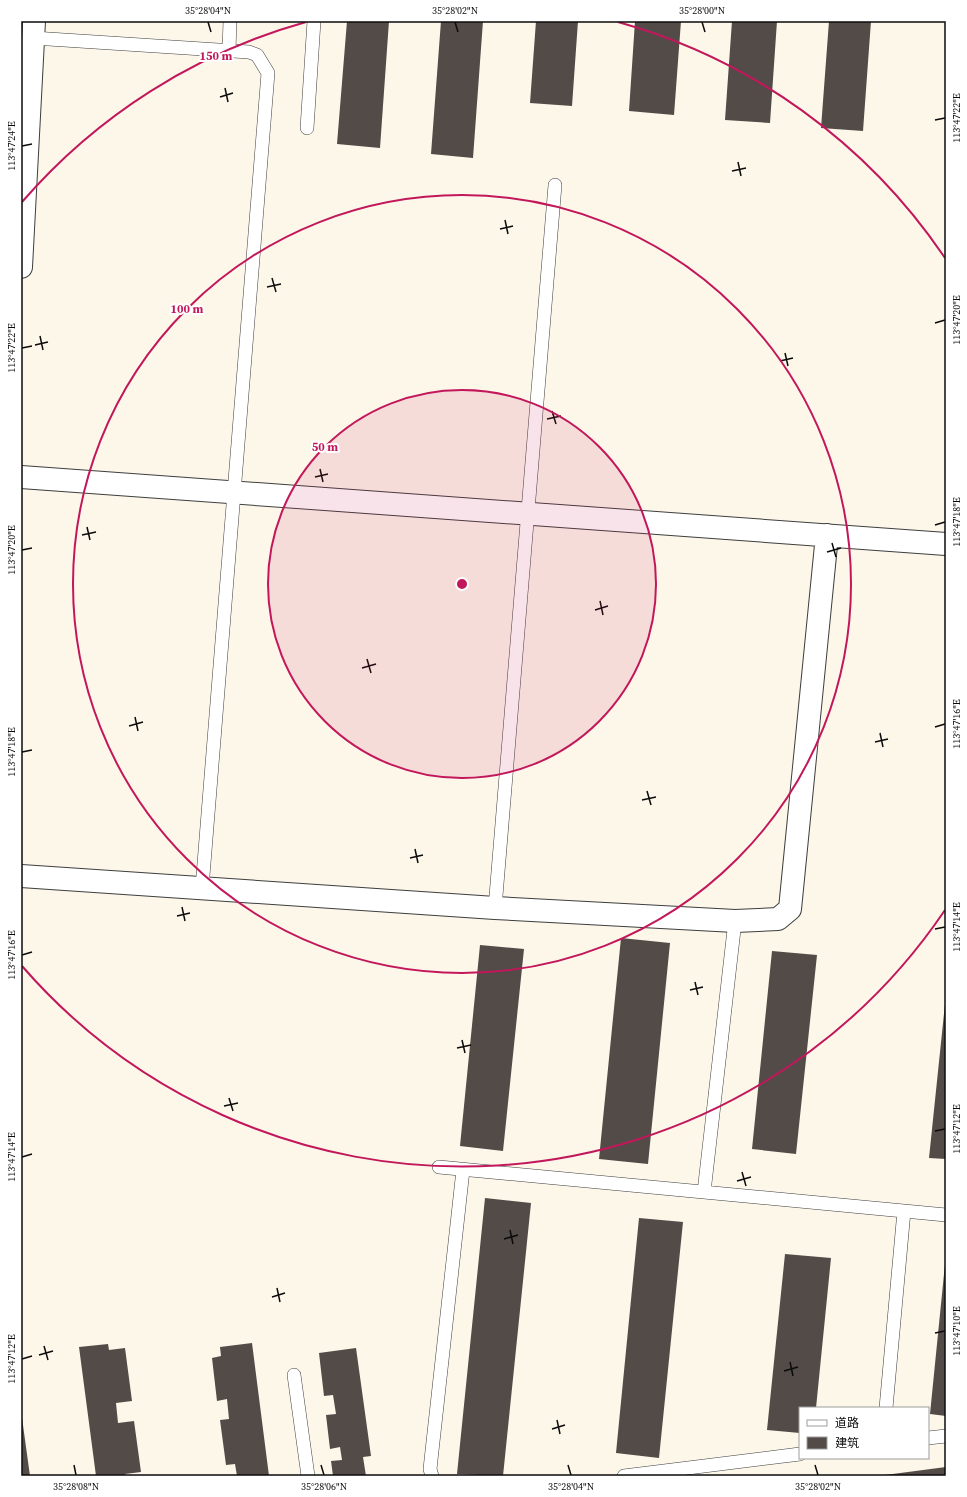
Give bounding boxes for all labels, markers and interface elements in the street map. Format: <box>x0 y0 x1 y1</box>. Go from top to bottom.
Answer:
text: 35°28'04"N <box>185 4 231 17</box>
text: 35°28'02"N <box>432 4 478 17</box>
text: 35°28'00"N <box>679 4 725 17</box>
text: 150 m <box>200 48 233 64</box>
text: 113°47'22"E <box>950 93 963 143</box>
text: 113°47'24"E <box>5 121 18 171</box>
text: 113°47'20"E <box>950 295 963 345</box>
text: 100 m <box>171 301 204 317</box>
text: 113°47'22"E <box>5 323 18 373</box>
text: 50 m <box>312 439 338 455</box>
text: 113°47'18"E <box>950 497 963 547</box>
text: 113°47'20"E <box>5 525 18 575</box>
centre of rings <box>455 577 469 591</box>
text: 113°47'16"E <box>950 699 963 749</box>
text: 113°47'18"E <box>5 727 18 777</box>
text: 113°47'14"E <box>950 902 963 952</box>
text: 113°47'16"E <box>5 930 18 980</box>
text: 113°47'12"E <box>950 1104 963 1154</box>
text: 113°47'14"E <box>5 1132 18 1182</box>
text: 113°47'10"E <box>950 1306 963 1356</box>
text: 113°47'12"E <box>5 1334 18 1384</box>
legend <box>799 1407 929 1459</box>
text: 道路 <box>835 1415 859 1431</box>
text: 建筑 <box>835 1435 859 1451</box>
text: 35°28'08"N <box>53 1480 99 1493</box>
text: 35°28'06"N <box>301 1480 347 1493</box>
text: 35°28'04"N <box>548 1480 594 1493</box>
text: 35°28'02"N <box>795 1480 841 1493</box>

